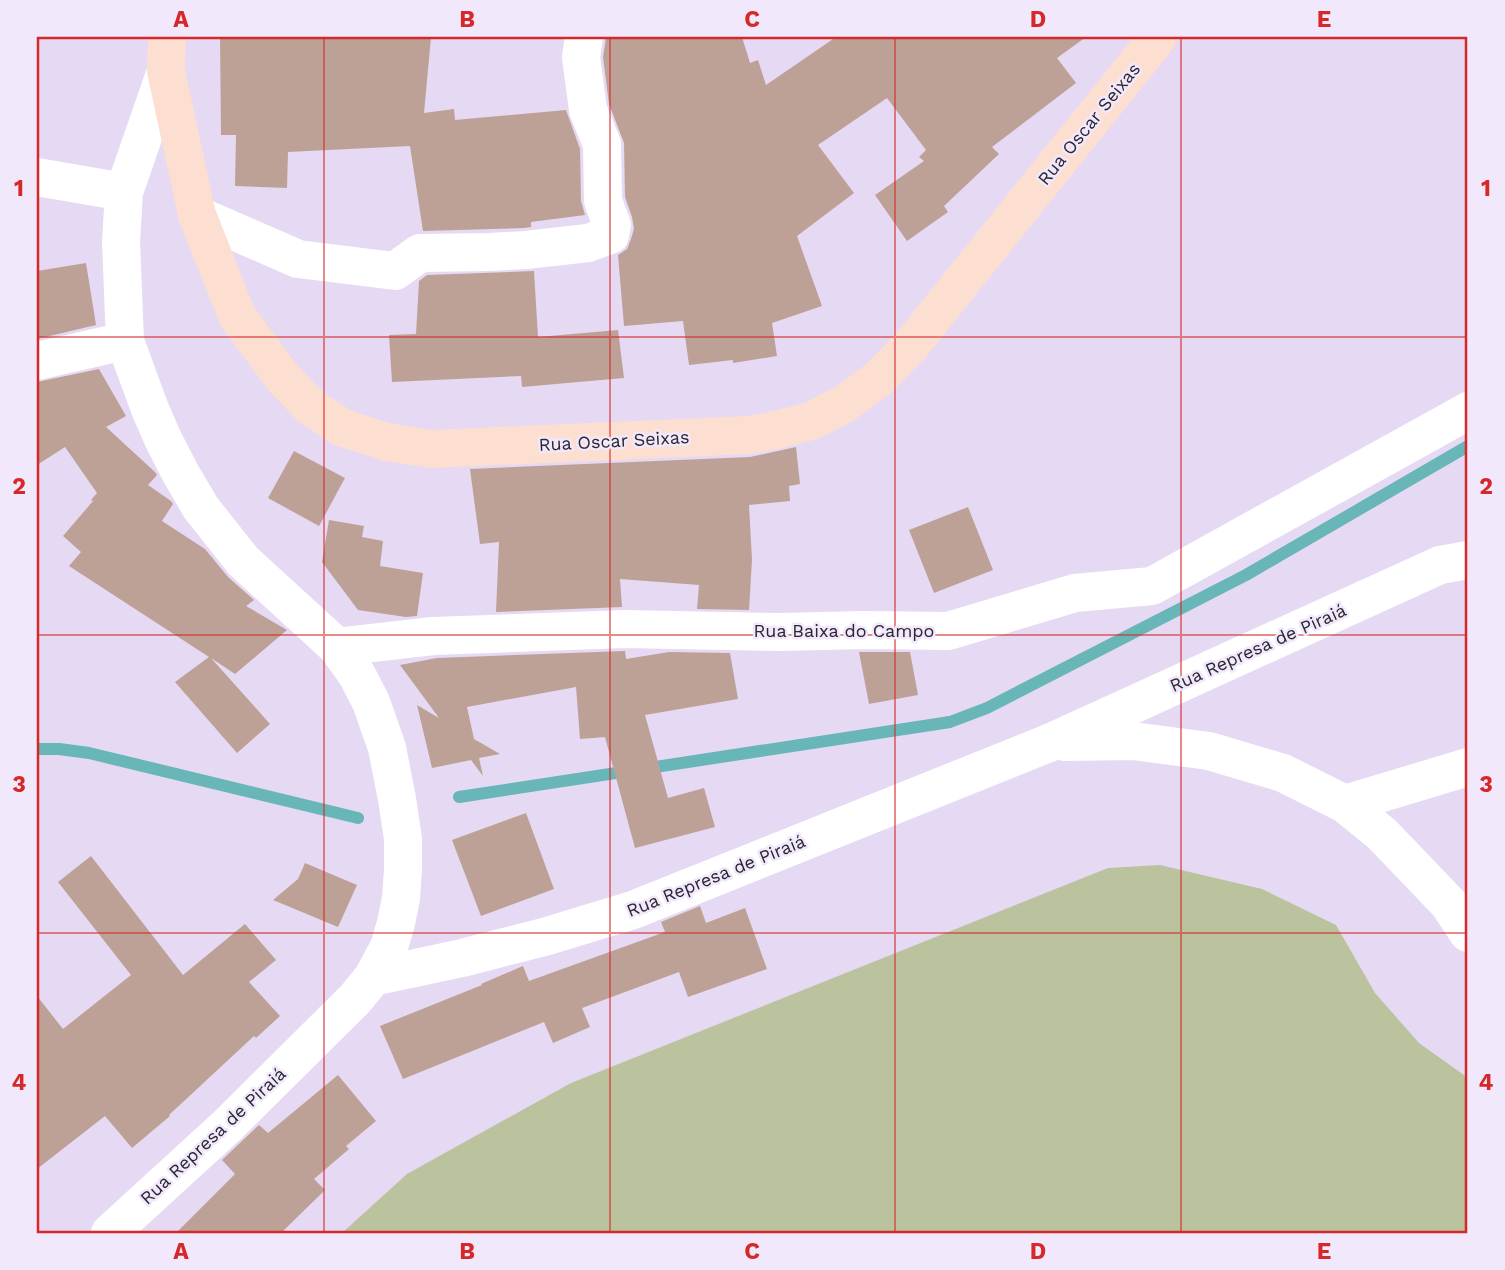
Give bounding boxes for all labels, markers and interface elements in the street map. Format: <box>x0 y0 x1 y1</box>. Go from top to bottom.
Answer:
text: A <box>173 6 189 33</box>
text: B <box>459 6 475 33</box>
text: C <box>744 6 760 33</box>
text: D <box>1030 6 1046 33</box>
text: E <box>1317 6 1331 33</box>
street label: Rua Oscar Seixas <box>1033 58 1144 189</box>
text: 1 <box>14 175 24 202</box>
text: 1 <box>1481 175 1491 202</box>
street label: Rua Oscar Seixas <box>538 426 690 455</box>
text: 2 <box>12 473 26 500</box>
text: 2 <box>1479 473 1493 500</box>
street label: Rua Represa de Piraiá <box>1166 599 1349 696</box>
street label: Rua Baixa do Campo <box>754 620 934 641</box>
text: 3 <box>12 771 26 798</box>
text: 3 <box>1479 771 1493 798</box>
street label: Rua Represa de Piraiá <box>623 830 808 921</box>
street label: Rua Represa de Piraiá <box>136 1063 290 1208</box>
text: 4 <box>12 1069 27 1096</box>
text: 4 <box>1479 1069 1494 1096</box>
text: A <box>173 1238 189 1265</box>
text: B <box>459 1238 475 1265</box>
text: C <box>744 1238 760 1265</box>
text: D <box>1030 1238 1046 1265</box>
text: E <box>1317 1238 1331 1265</box>

